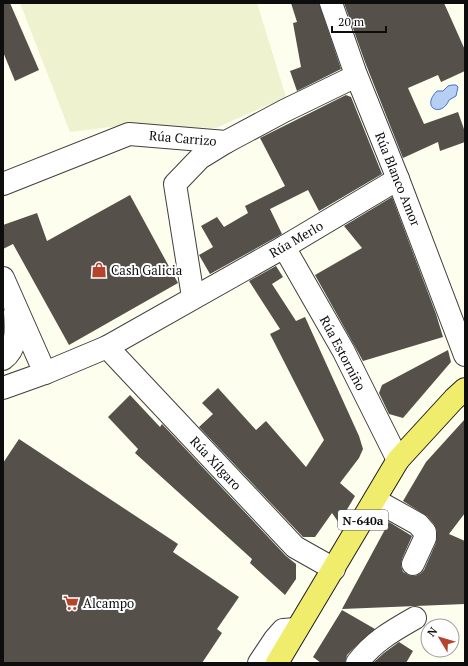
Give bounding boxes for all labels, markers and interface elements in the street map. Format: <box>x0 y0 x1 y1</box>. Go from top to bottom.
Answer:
scale bar <box>332 8 386 34</box>
text: 20 m <box>338 14 365 29</box>
street label: Rúa Carrizo <box>149 126 217 150</box>
street label: Rúa Blanco Amor <box>371 129 425 229</box>
street label: Rúa Merlo <box>266 216 326 262</box>
shop icon: Cash Galicia <box>90 261 108 279</box>
place label: Cash Galicia <box>111 261 183 279</box>
street label: Rúa Estorniño <box>316 312 370 394</box>
street label: Rúa Xílgaro <box>186 432 246 494</box>
road number: N-640a <box>338 510 388 530</box>
supermarket icon: Alcampo <box>62 594 80 612</box>
place label: Alcampo <box>83 594 134 612</box>
north arrow <box>420 618 460 658</box>
text: N <box>424 624 441 639</box>

